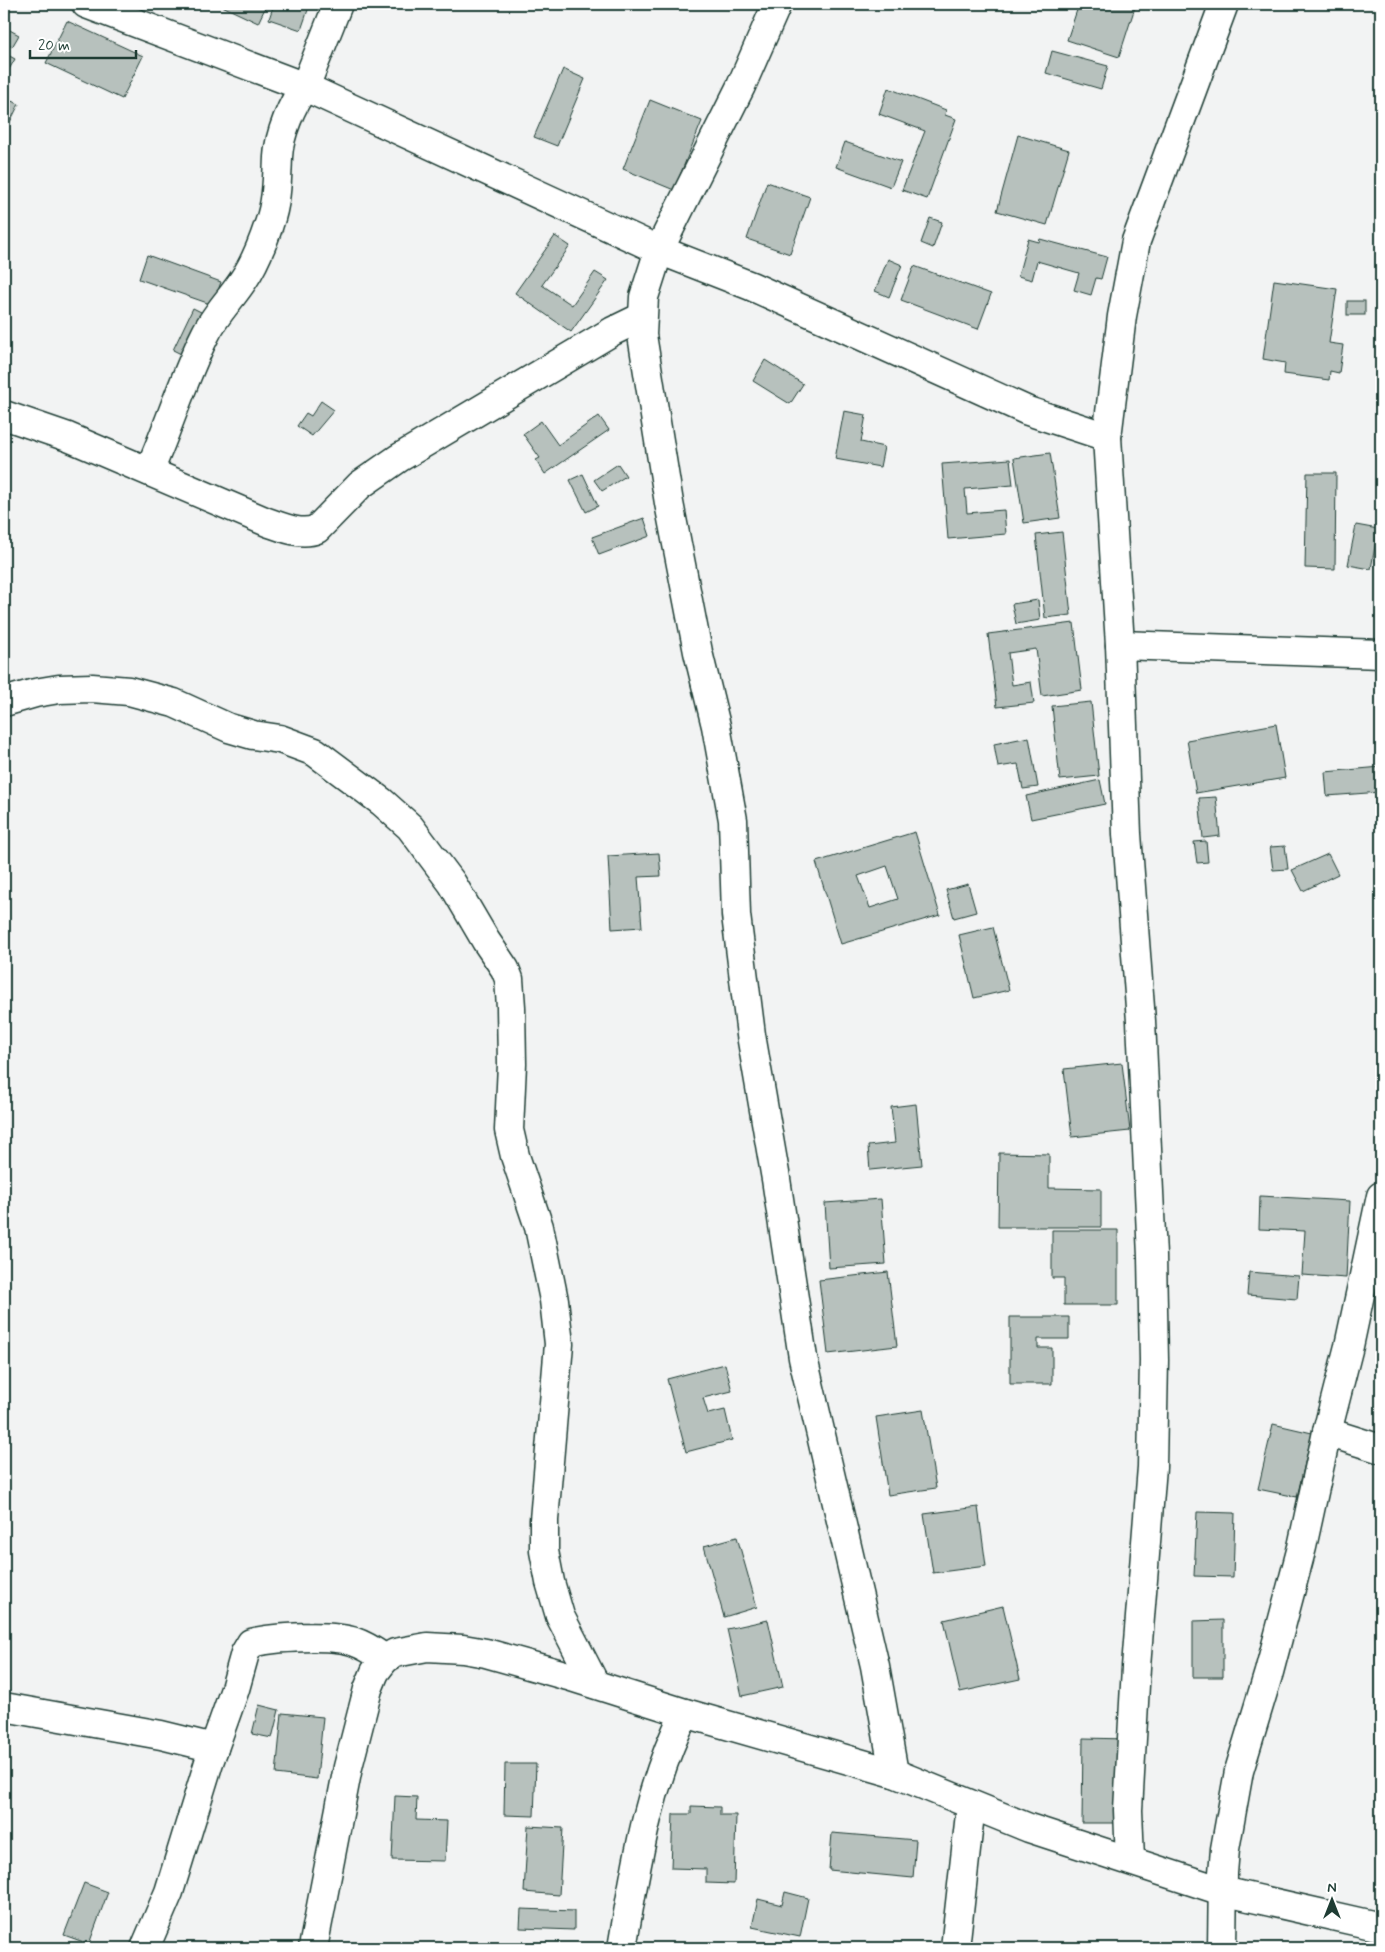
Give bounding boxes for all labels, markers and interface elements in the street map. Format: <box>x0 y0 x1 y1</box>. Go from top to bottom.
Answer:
scale bar <box>30 28 136 60</box>
text: 20 m <box>38 36 70 56</box>
north arrow <box>1308 1874 1358 1924</box>
text: N <box>1327 1879 1337 1897</box>

